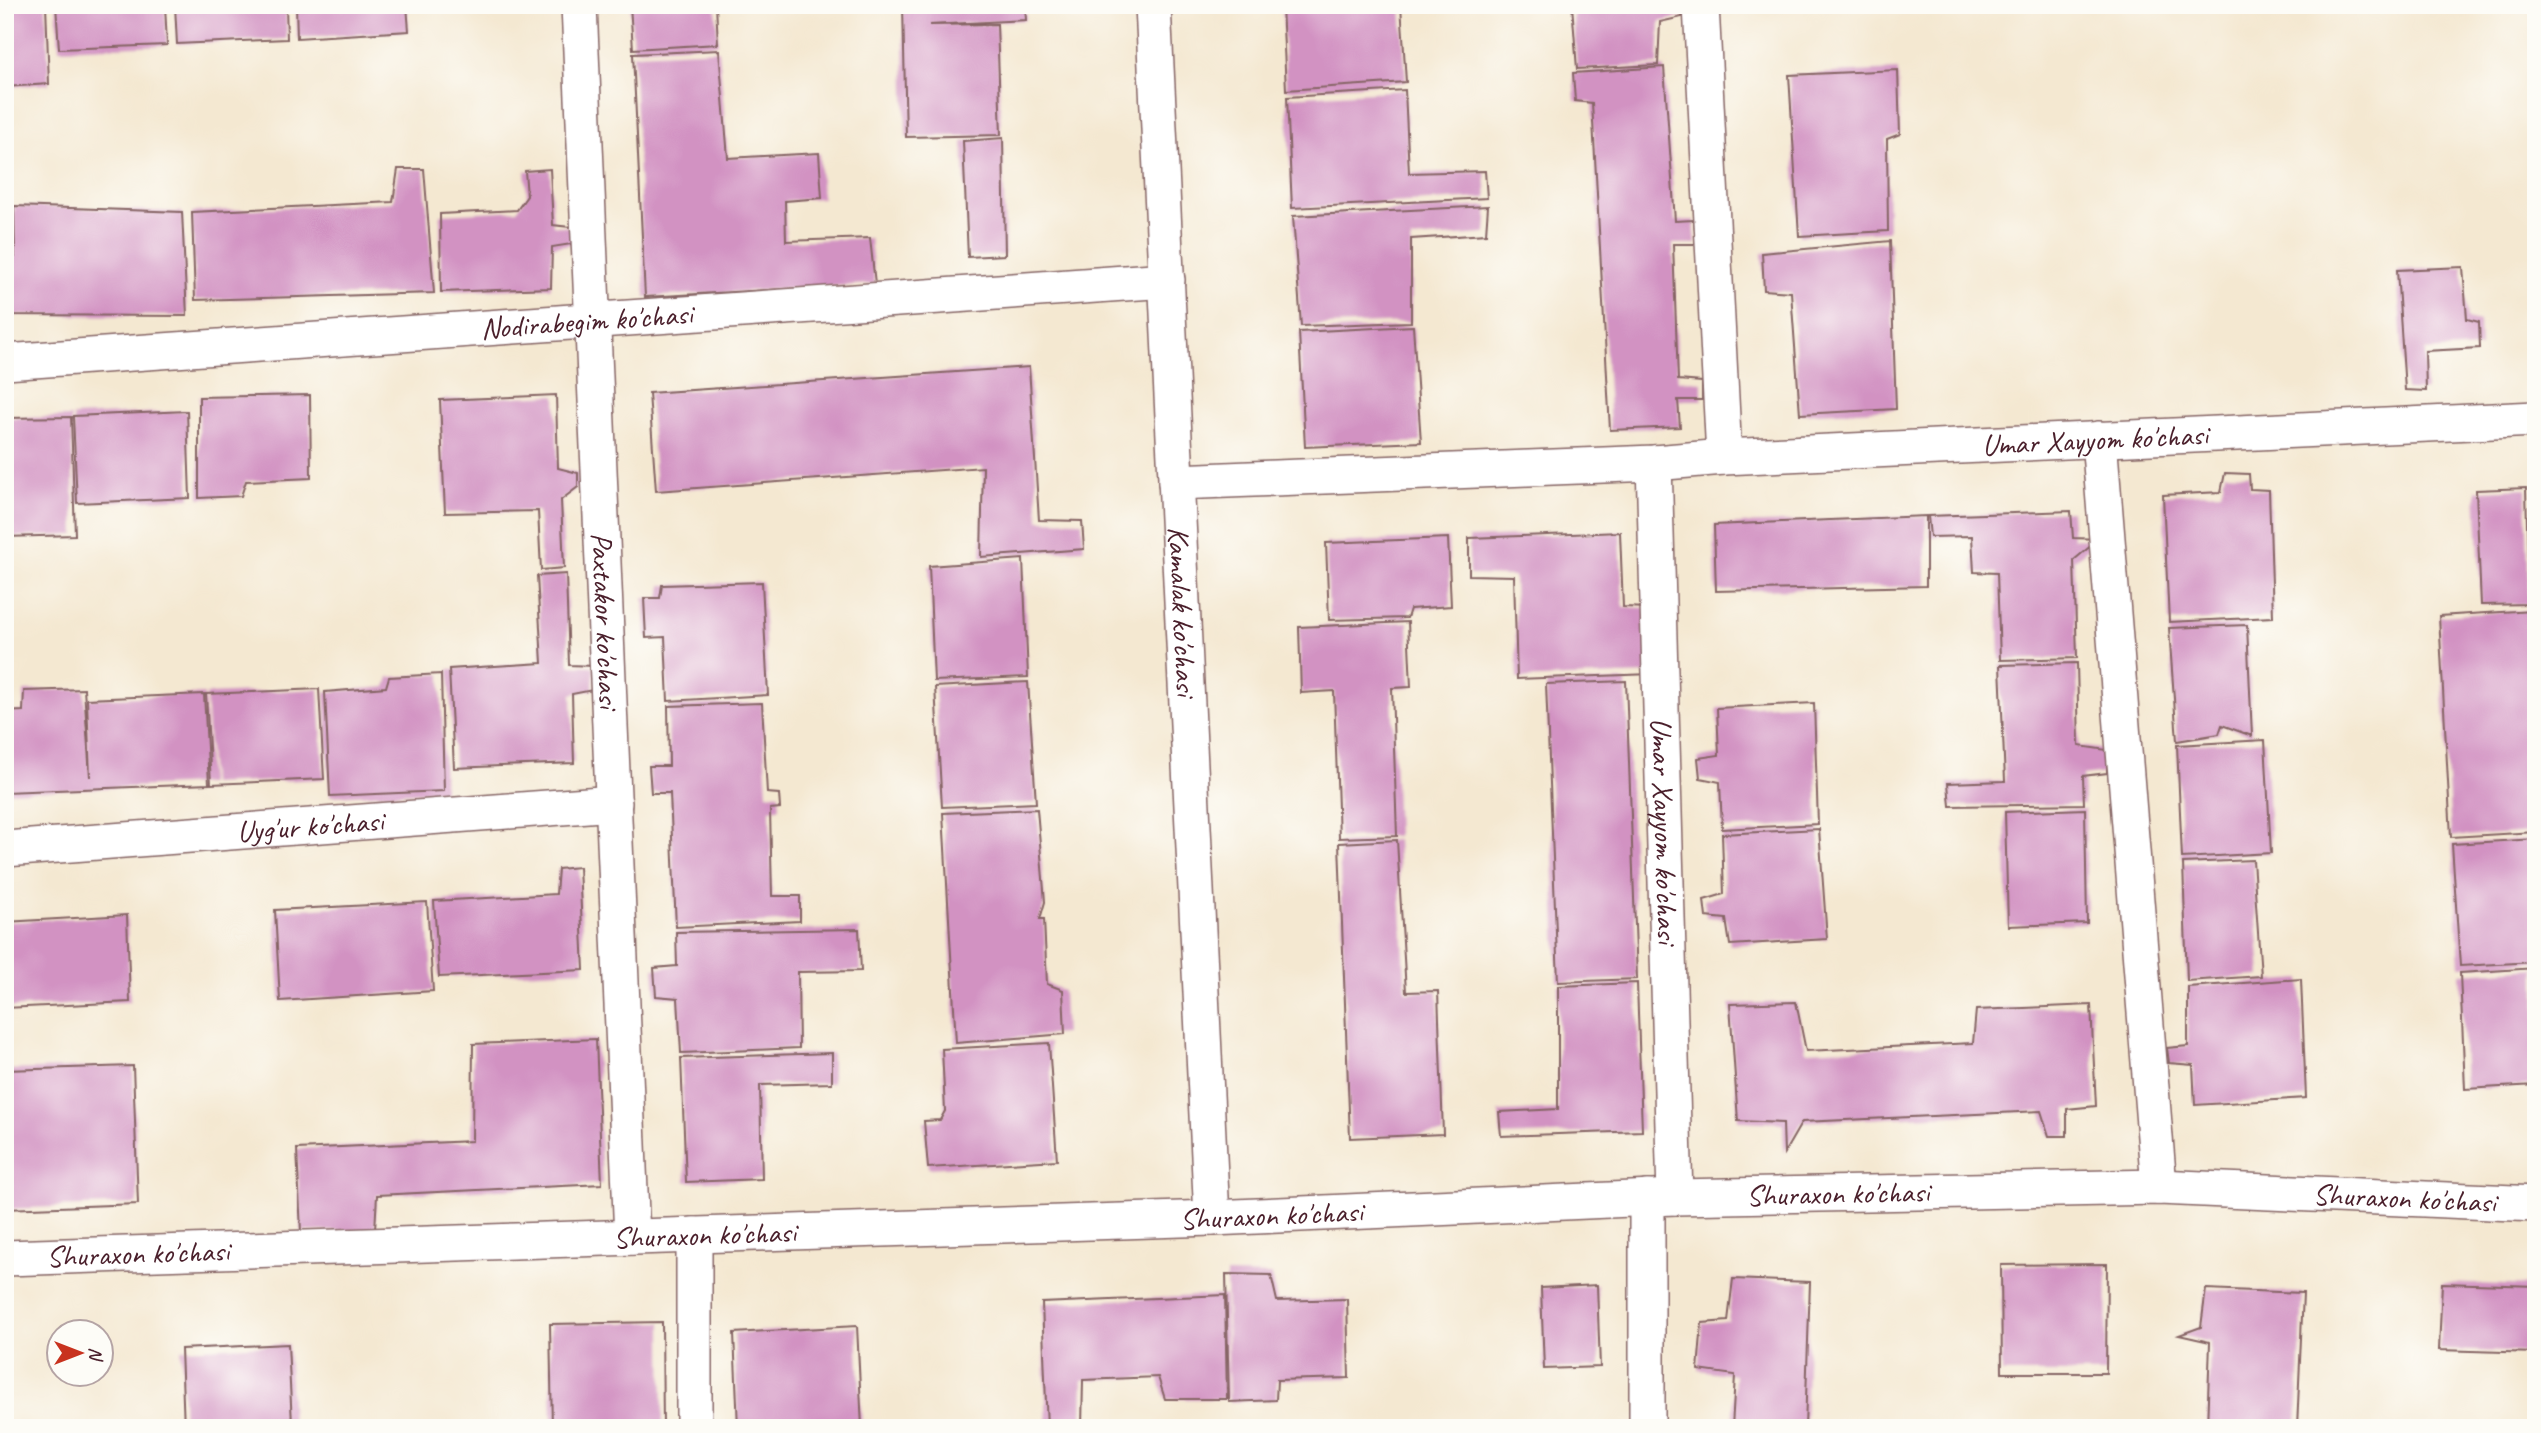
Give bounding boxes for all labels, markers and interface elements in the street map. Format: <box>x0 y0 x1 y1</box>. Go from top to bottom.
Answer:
street label: Nodirabegim ko'chasi <box>479 294 697 347</box>
street label: Umar Xayyom ko'chasi <box>1981 415 2212 464</box>
street label: Kamalak ko'chasi <box>1159 525 1206 700</box>
street label: Paxtakor ko'chasi <box>583 532 628 713</box>
street label: Umar Xayyom ko'chasi <box>1642 717 1687 948</box>
street label: Uyg'ur ko'chasi <box>236 801 388 850</box>
street label: Shuraxon ko'chasi <box>1746 1173 1933 1215</box>
street label: Shuraxon ko'chasi <box>2312 1175 2500 1221</box>
street label: Shuraxon ko'chasi <box>1179 1192 1367 1238</box>
street label: Shuraxon ko'chasi <box>613 1213 800 1257</box>
street label: Shuraxon ko'chasi <box>46 1231 233 1276</box>
north arrow <box>46 1318 116 1388</box>
text: N <box>84 1347 108 1362</box>

